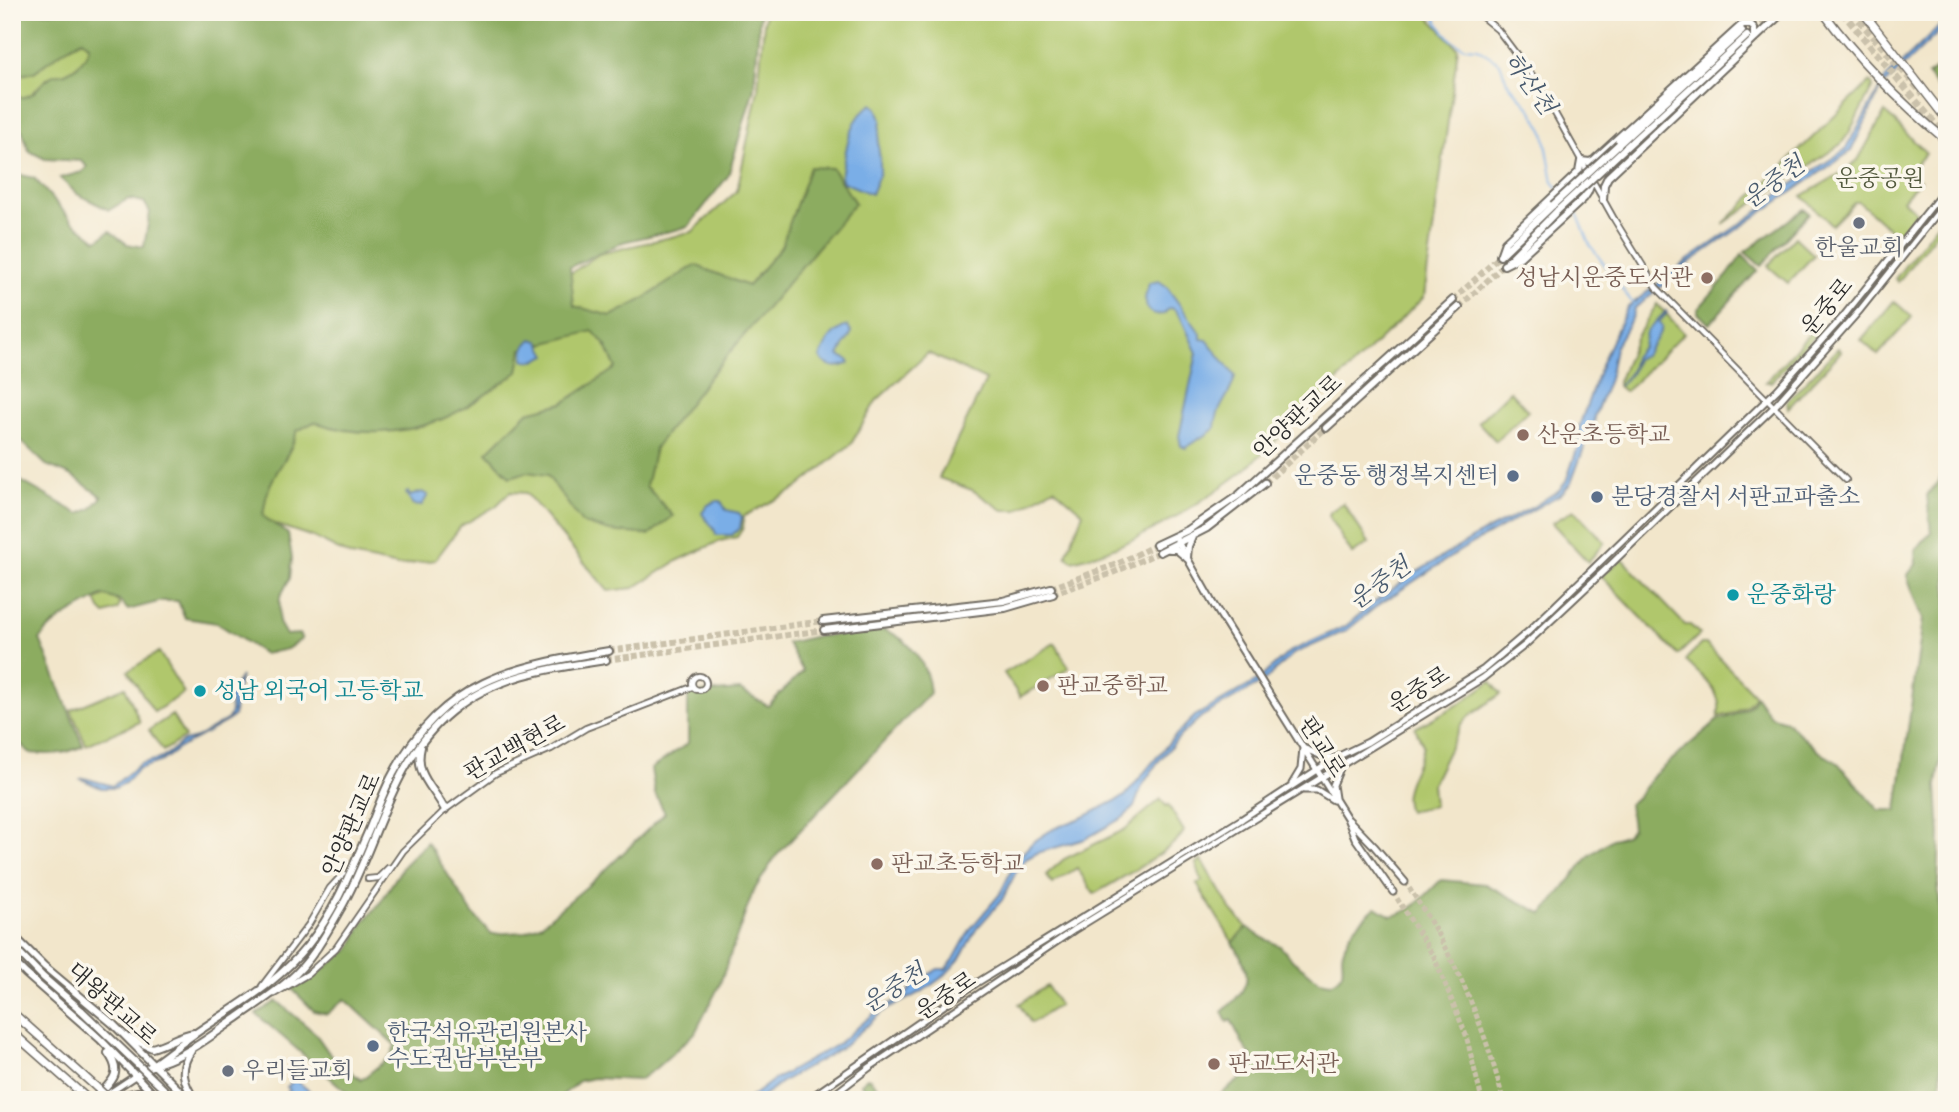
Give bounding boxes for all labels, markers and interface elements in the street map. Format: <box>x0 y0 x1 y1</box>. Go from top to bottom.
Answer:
water label: 하산천 <box>1496 47 1563 122</box>
water label: 운중천 <box>1737 149 1812 216</box>
park label: 운중공원 <box>1836 165 1924 193</box>
marker: 한울교회 <box>1851 215 1867 231</box>
place label: 한울교회 <box>1815 234 1903 262</box>
place label: 성남시운중도서관 <box>1515 264 1694 292</box>
marker: 성남시운중도서관 <box>1699 270 1715 286</box>
street label: 운중로 <box>1795 272 1859 342</box>
street label: 안양판교로 <box>1248 369 1348 465</box>
place label: 산운초등학교 <box>1537 421 1670 449</box>
marker: 산운초등학교 <box>1515 427 1531 443</box>
place label: 운중동 행정복지센터 <box>1294 462 1499 490</box>
marker: 운중동 행정복지센터 <box>1505 468 1521 484</box>
place label: 분당경찰서 서판교파출소 <box>1611 483 1860 511</box>
marker: 분당경찰서 서판교파출소 <box>1589 489 1605 505</box>
water label: 운중천 <box>1343 550 1418 617</box>
place label: 운중화랑 <box>1747 581 1837 609</box>
marker: 운중화랑 <box>1725 587 1741 603</box>
street label: 운중로 <box>1383 660 1455 720</box>
place label: 판교중학교 <box>1057 672 1168 700</box>
place label: 성남 외국어 고등학교 <box>214 677 423 705</box>
marker: 판교중학교 <box>1035 678 1051 694</box>
marker: 성남 외국어 고등학교 <box>192 683 208 699</box>
street label: 판교백현로 <box>460 709 570 787</box>
street label: 판교로 <box>1292 711 1352 783</box>
street label: 안양판교로 <box>317 769 387 881</box>
place label: 판교초등학교 <box>891 850 1024 878</box>
marker: 판교초등학교 <box>869 856 885 872</box>
street label: 대왕판교로 <box>61 956 163 1052</box>
water label: 운중천 <box>857 957 933 1020</box>
street label: 운중로 <box>911 966 981 1026</box>
place label: 한국석유관리원본사 수도권남부본부 <box>387 1019 588 1073</box>
marker: 한국석유관리원본사 수도권남부본부 <box>365 1038 381 1054</box>
place label: 판교도서관 <box>1228 1050 1340 1078</box>
marker: 판교도서관 <box>1206 1056 1222 1072</box>
place label: 우리들교회 <box>242 1057 353 1085</box>
marker: 우리들교회 <box>220 1063 236 1079</box>

